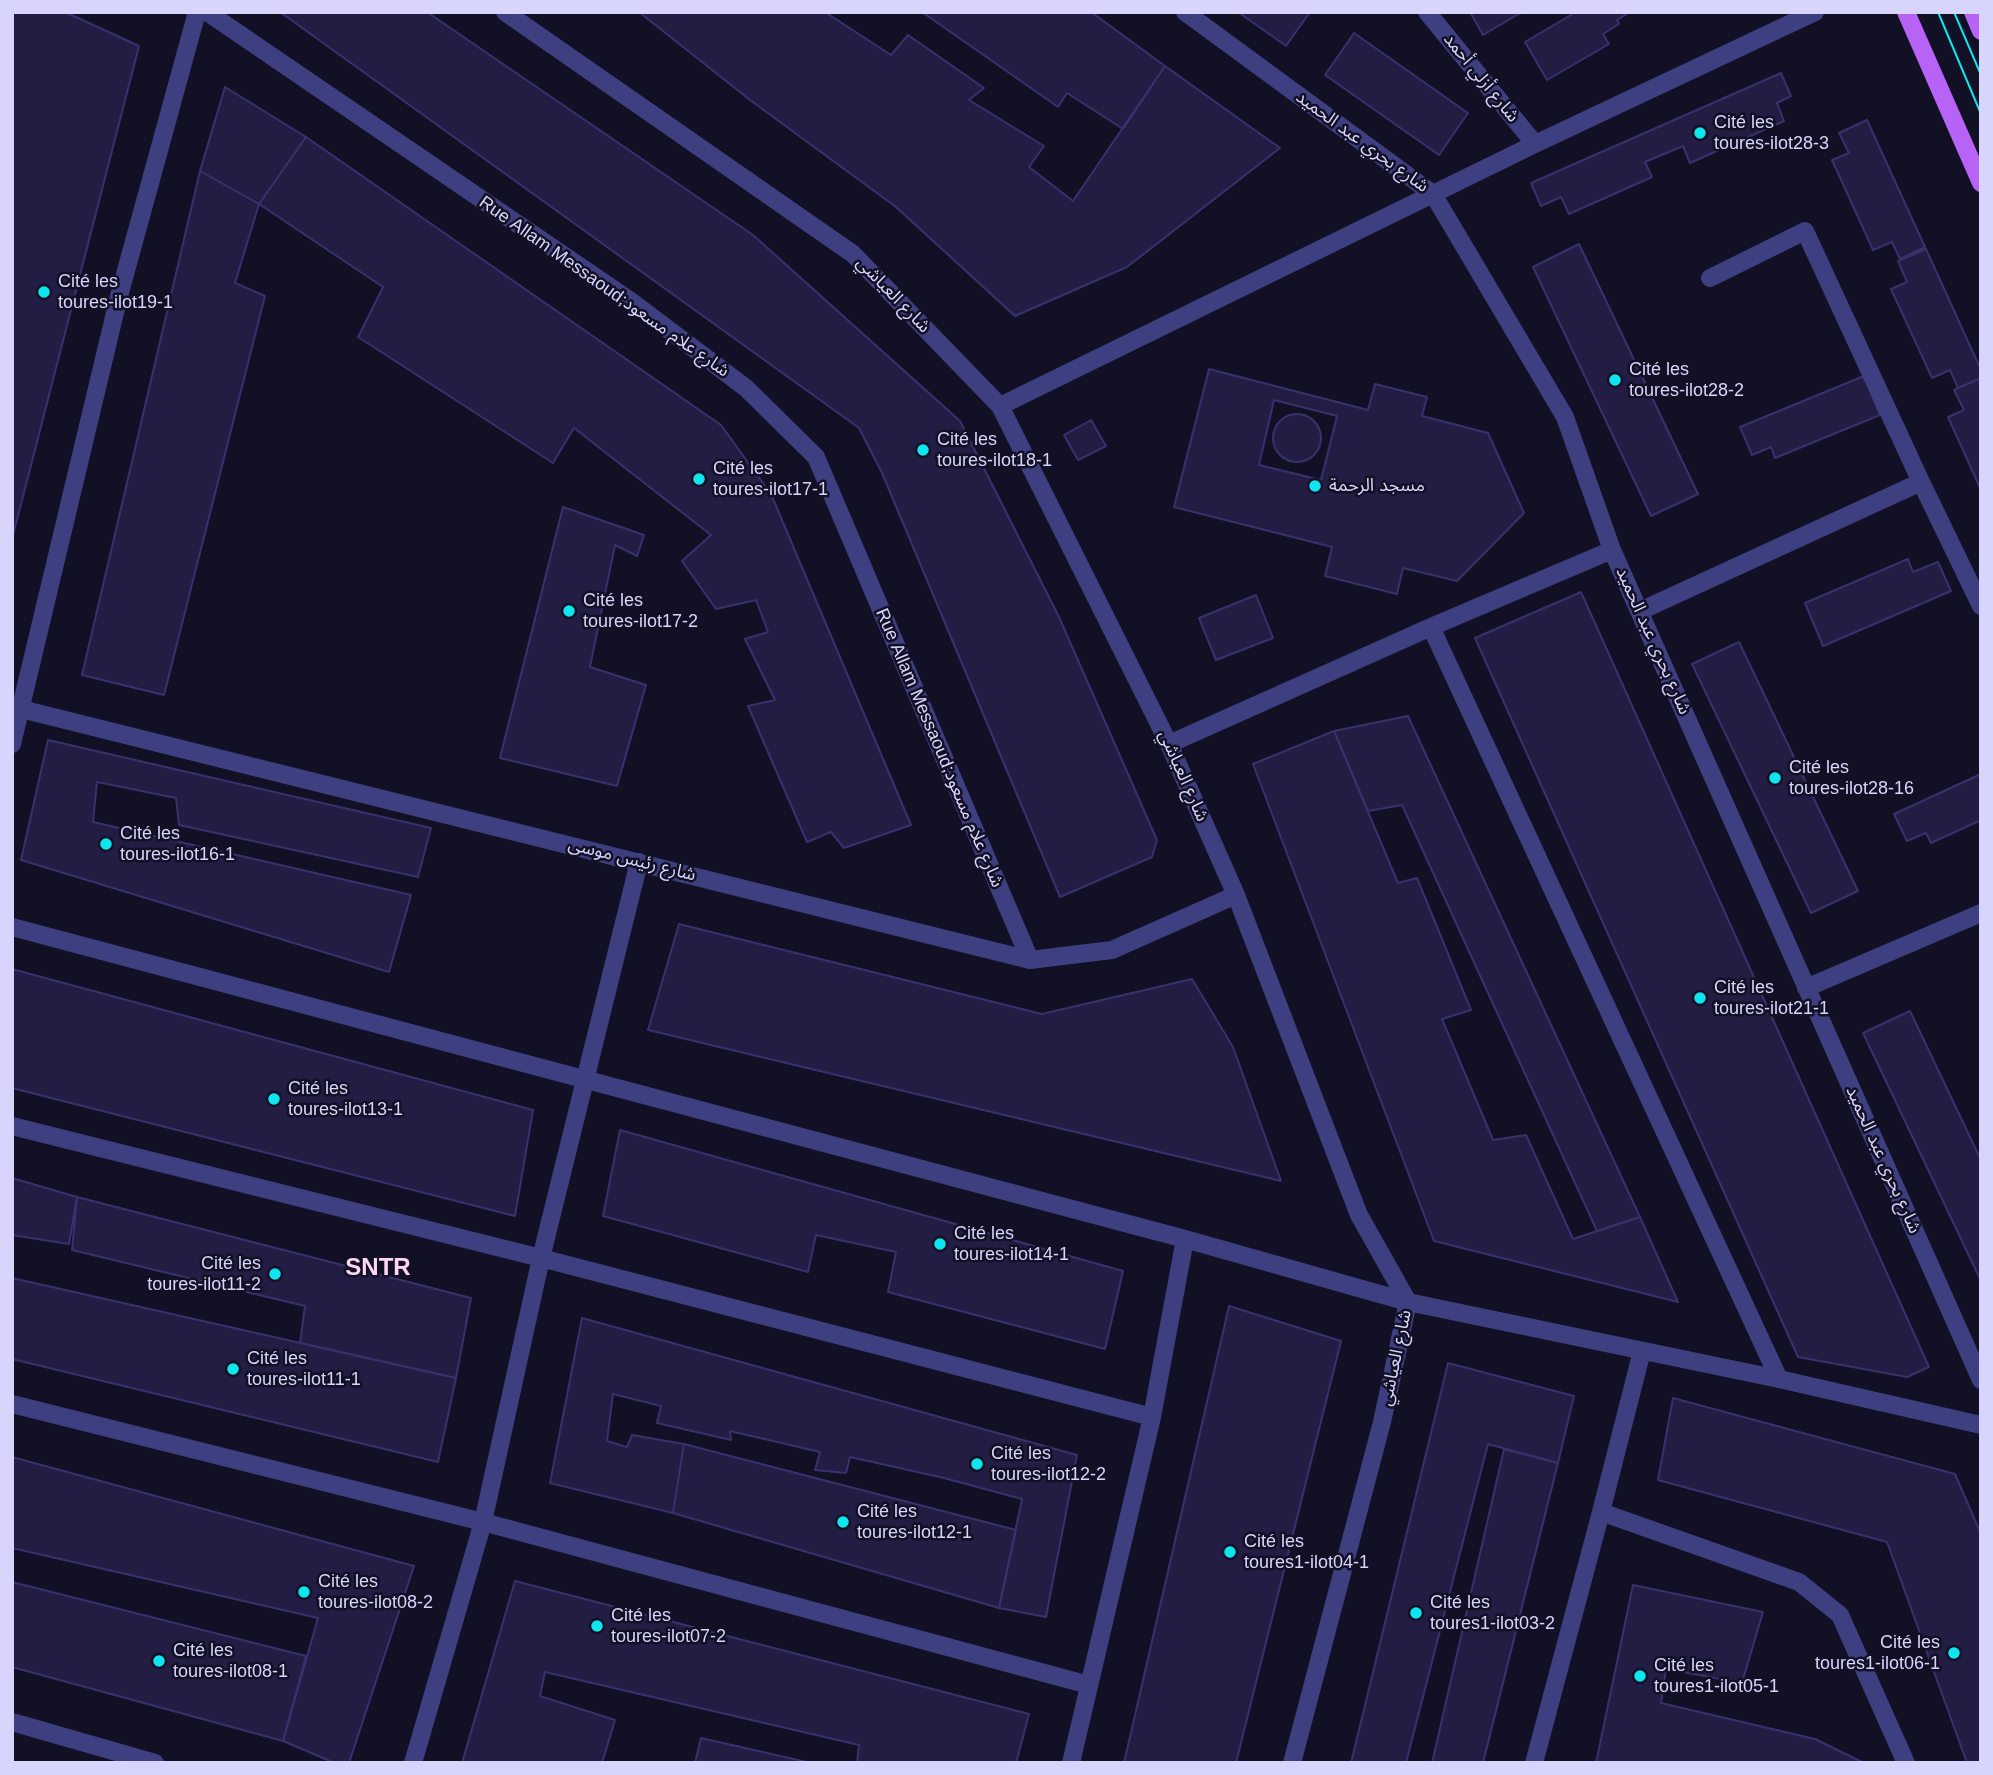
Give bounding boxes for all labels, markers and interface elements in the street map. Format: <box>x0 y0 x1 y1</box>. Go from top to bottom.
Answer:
street label: شارع أزلي أحمد <box>1439 29 1523 127</box>
street label: شارع بحري عبد الحميد <box>1291 86 1433 198</box>
place label: Cité les toures-ilot28-3 <box>1714 112 1829 154</box>
marker: Cité les toures-ilot28-3 <box>1692 125 1708 141</box>
street label: Rue Allam Messaoud;شارع علام مسعود <box>475 192 733 382</box>
street label: شارع العياشي <box>851 252 935 338</box>
place label: Cité les toures-ilot19-1 <box>58 271 173 314</box>
marker: Cité les toures-ilot19-1 <box>36 284 52 300</box>
place label: Cité les toures-ilot28-2 <box>1629 359 1744 402</box>
marker: Cité les toures-ilot28-2 <box>1607 372 1623 388</box>
place label: Cité les toures-ilot18-1 <box>937 429 1052 472</box>
marker: Cité les toures-ilot18-1 <box>915 442 931 458</box>
place label: Cité les toures-ilot17-1 <box>713 458 828 500</box>
marker: Cité les toures-ilot17-1 <box>691 471 707 487</box>
place label: مسجد الرحمة <box>1329 475 1425 497</box>
marker: مسجد الرحمة <box>1307 478 1323 494</box>
street label: شارع بحري عبد الحميد <box>1611 564 1695 718</box>
place label: Cité les toures-ilot17-2 <box>583 590 698 632</box>
marker: Cité les toures-ilot17-2 <box>561 603 577 619</box>
street label: Rue Allam Messaoud;شارع علام مسعود <box>870 605 1008 891</box>
street label: شارع العياشي <box>1153 727 1213 825</box>
place label: Cité les toures-ilot28-16 <box>1789 757 1914 800</box>
marker: Cité les toures-ilot28-16 <box>1767 770 1783 786</box>
place label: Cité les toures-ilot16-1 <box>120 823 235 866</box>
street label: شارع رئيس موسى <box>566 834 698 886</box>
marker: Cité les toures-ilot16-1 <box>98 836 114 852</box>
place label: Cité les toures-ilot21-1 <box>1714 977 1829 1020</box>
marker: Cité les toures-ilot21-1 <box>1692 990 1708 1006</box>
place label: Cité les toures-ilot13-1 <box>288 1078 403 1120</box>
street label: شارع بحري عبد الحميد <box>1841 1083 1925 1237</box>
marker: Cité les toures-ilot13-1 <box>266 1091 282 1107</box>
place label: Cité les toures-ilot14-1 <box>954 1223 1069 1266</box>
marker: Cité les toures-ilot14-1 <box>932 1236 948 1252</box>
place label: Cité les toures-ilot11-2 <box>147 1253 261 1296</box>
district label: SNTR <box>345 1254 411 1282</box>
marker: Cité les toures-ilot11-2 <box>267 1266 283 1282</box>
street label: شارع العياشي <box>1375 1308 1417 1408</box>
place label: Cité les toures-ilot11-1 <box>247 1348 361 1390</box>
marker: Cité les toures-ilot11-1 <box>225 1361 241 1377</box>
place label: Cité les toures-ilot12-2 <box>991 1443 1106 1486</box>
marker: Cité les toures-ilot12-2 <box>969 1456 985 1472</box>
place label: Cité les toures-ilot12-1 <box>857 1501 972 1544</box>
marker: Cité les toures-ilot12-1 <box>835 1514 851 1530</box>
place label: Cité les toures1-ilot04-1 <box>1244 1531 1369 1574</box>
marker: Cité les toures1-ilot04-1 <box>1222 1544 1238 1560</box>
place label: Cité les toures-ilot08-2 <box>318 1571 433 1614</box>
marker: Cité les toures-ilot08-2 <box>296 1584 312 1600</box>
place label: Cité les toures1-ilot03-2 <box>1430 1592 1555 1634</box>
place label: Cité les toures-ilot07-2 <box>611 1605 726 1648</box>
marker: Cité les toures1-ilot03-2 <box>1408 1605 1424 1621</box>
marker: Cité les toures-ilot07-2 <box>589 1618 605 1634</box>
place label: Cité les toures1-ilot06-1 <box>1815 1632 1940 1674</box>
place label: Cité les toures-ilot08-1 <box>173 1640 288 1682</box>
marker: Cité les toures1-ilot06-1 <box>1946 1645 1962 1661</box>
marker: Cité les toures-ilot08-1 <box>151 1653 167 1669</box>
place label: Cité les toures1-ilot05-1 <box>1654 1655 1779 1698</box>
marker: Cité les toures1-ilot05-1 <box>1632 1668 1648 1684</box>

